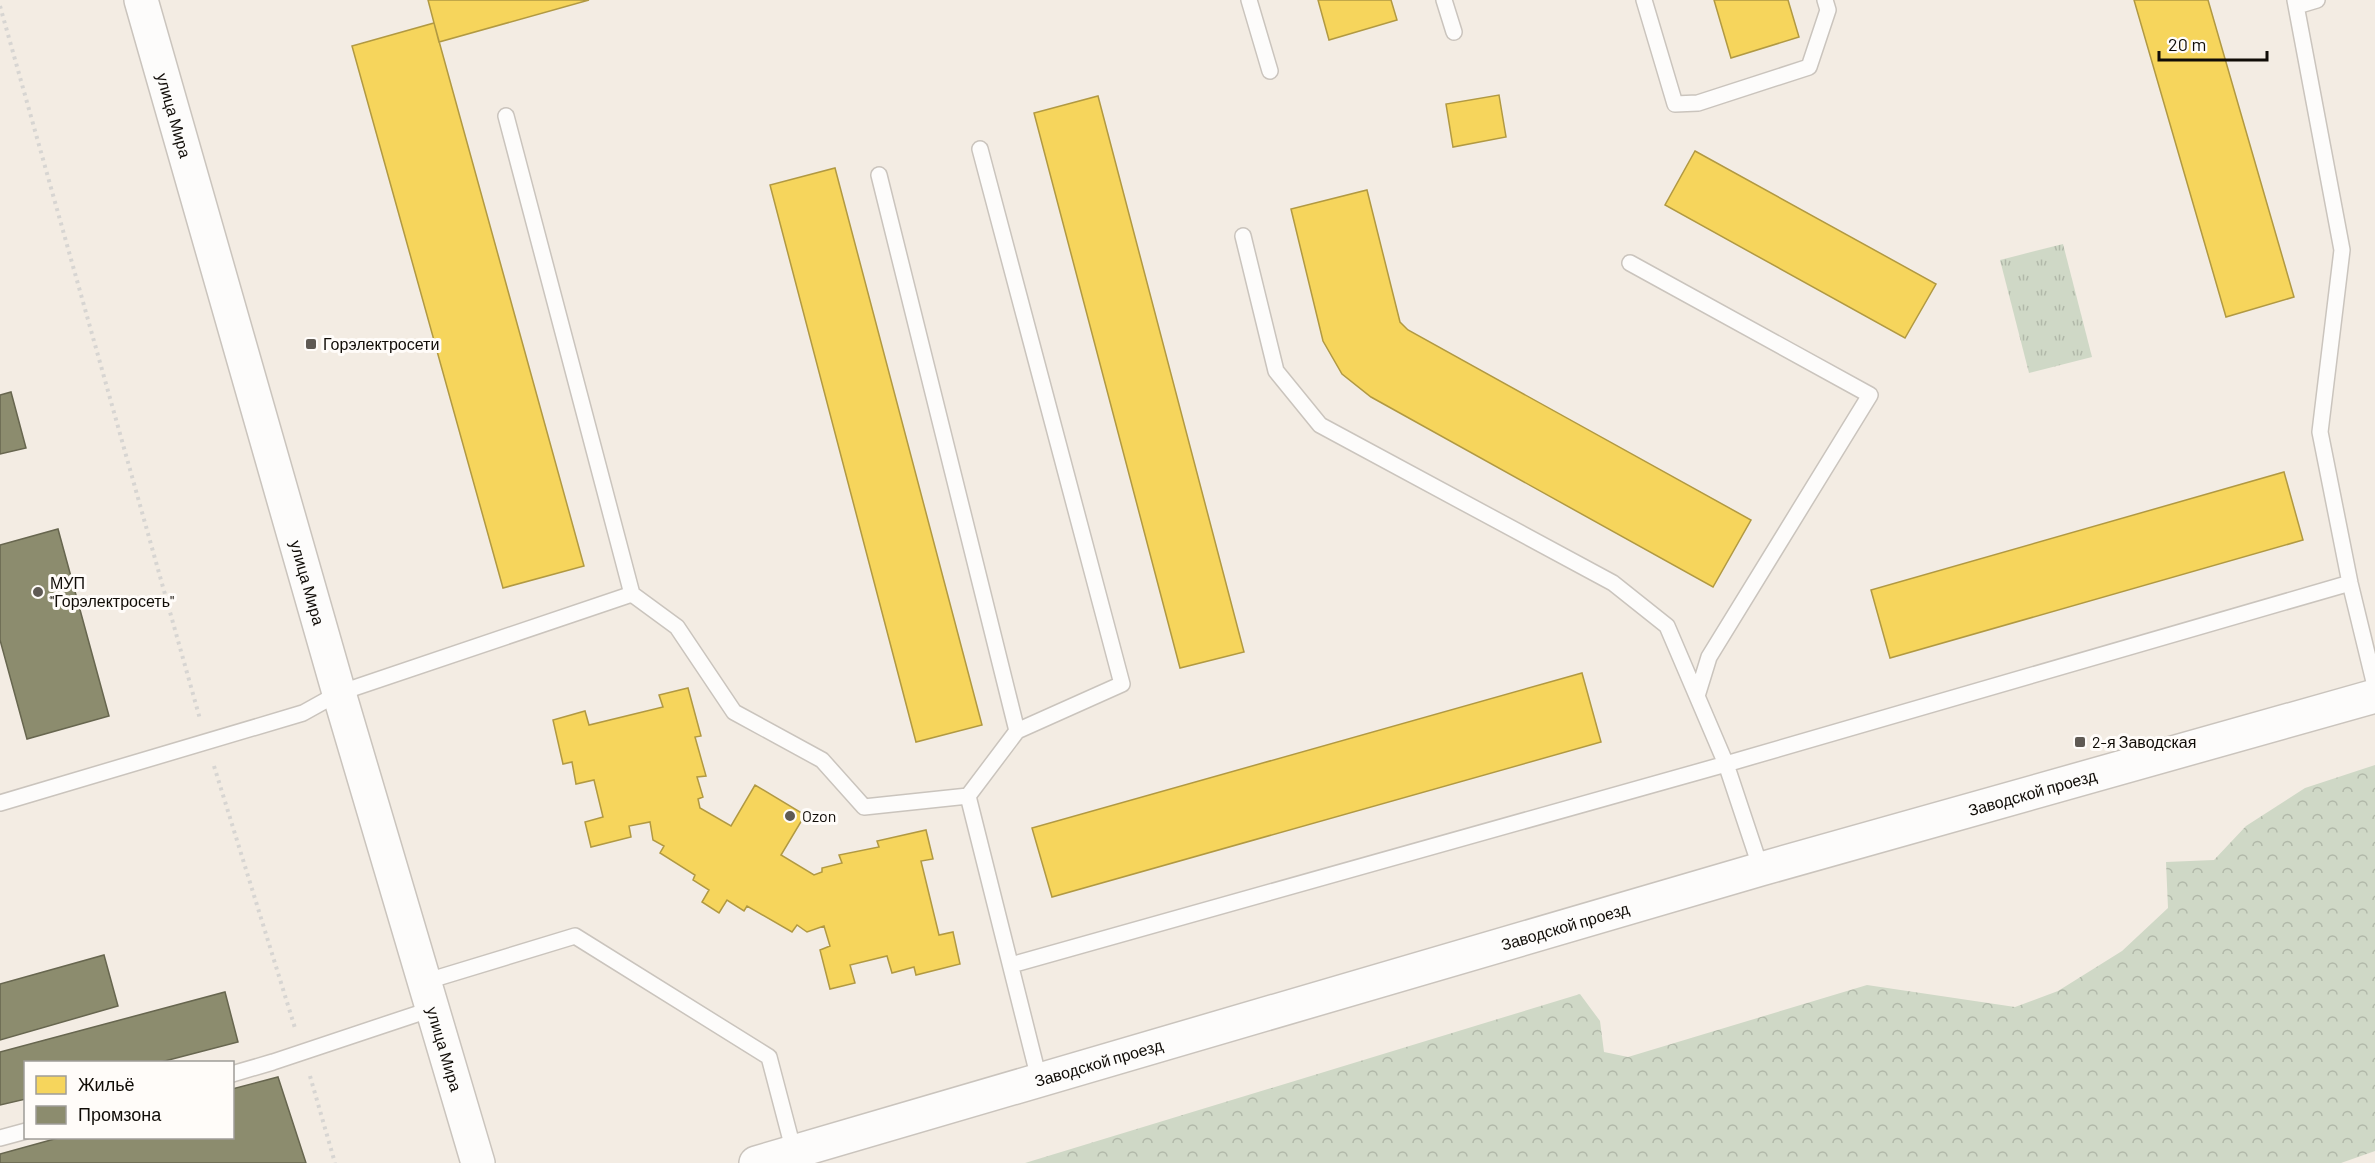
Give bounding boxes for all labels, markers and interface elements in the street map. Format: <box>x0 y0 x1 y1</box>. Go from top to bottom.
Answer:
scale bar <box>2159 24 2267 62</box>
text: 20 m <box>2168 33 2206 55</box>
street label: улица Мира <box>153 71 196 160</box>
place label: Горэлектросети <box>323 334 439 353</box>
marker: Горэлектросети <box>304 337 318 351</box>
street label: улица Мира <box>287 538 329 627</box>
place label: МУП "Горэлектросеть" <box>50 573 174 610</box>
marker: МУП "Горэлектросеть" <box>31 585 45 599</box>
place label: 2-я Заводская <box>2092 732 2196 751</box>
marker: 2-я Заводская <box>2073 735 2087 749</box>
street label: Заводской проезд <box>1966 765 2099 819</box>
place label: Ozon <box>802 806 836 825</box>
marker: Ozon <box>783 809 797 823</box>
street label: Заводской проезд <box>1499 898 1632 954</box>
street label: улица Мира <box>423 1004 466 1094</box>
street label: Заводской проезд <box>1032 1034 1165 1090</box>
legend <box>24 1061 234 1139</box>
text: Жильё <box>78 1073 135 1095</box>
text: Промзона <box>78 1103 162 1125</box>

